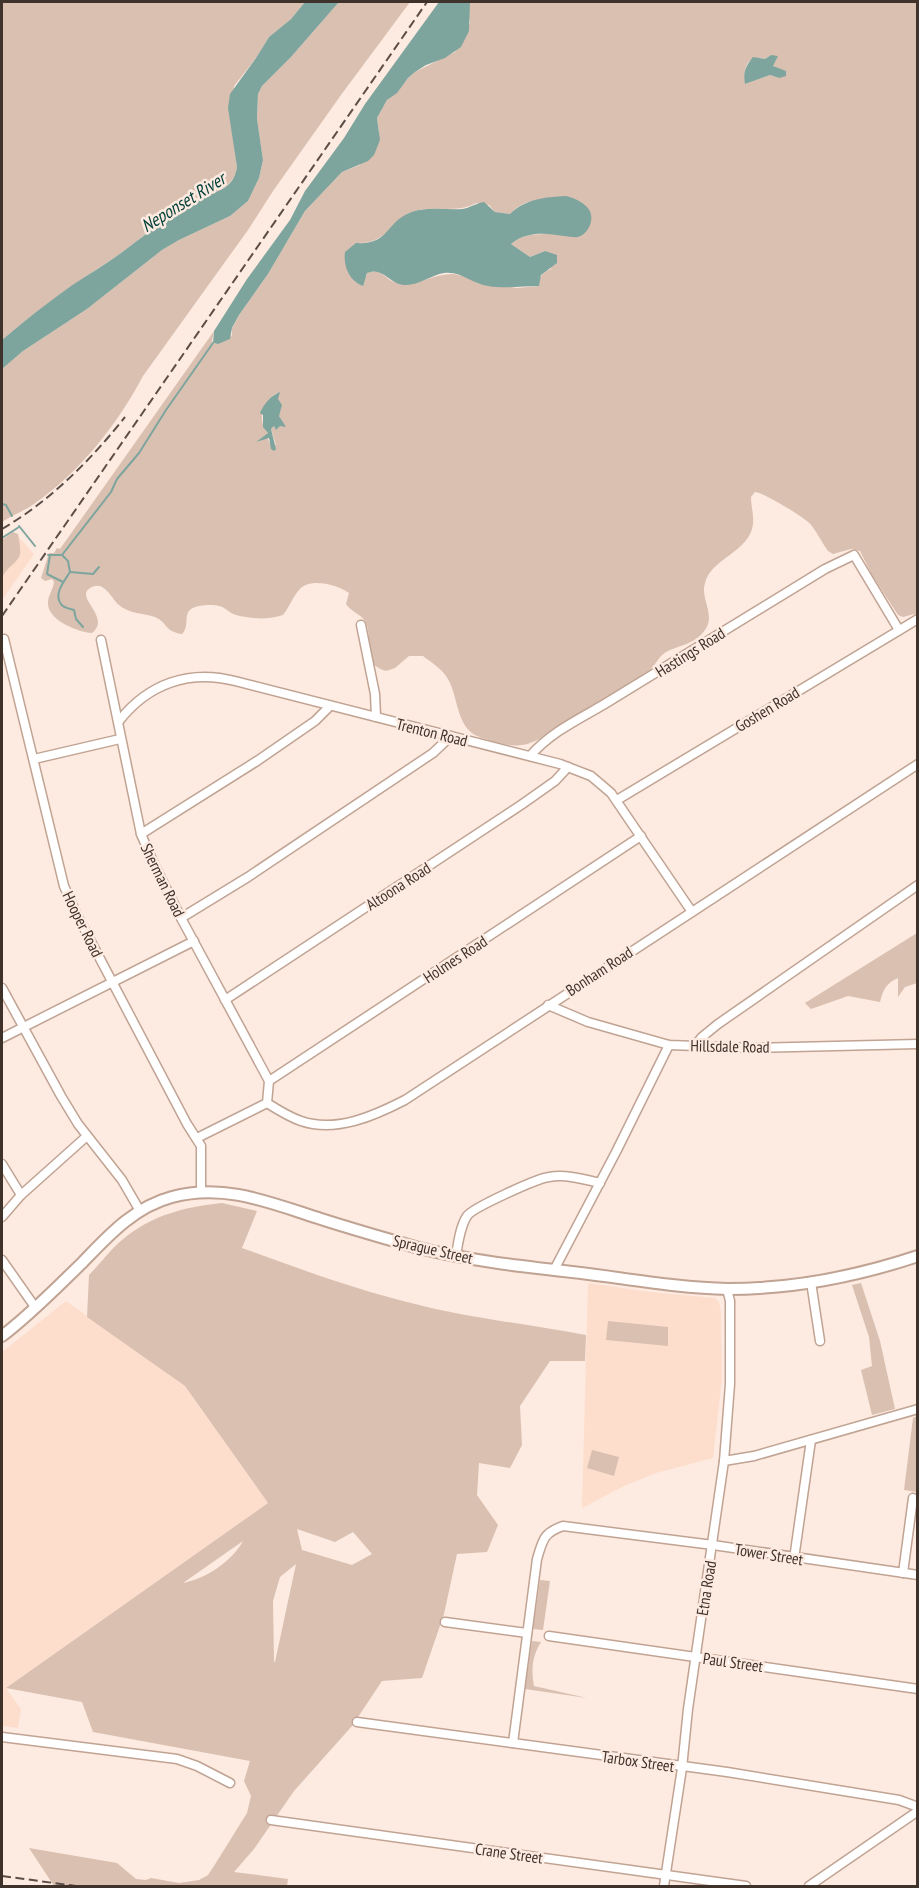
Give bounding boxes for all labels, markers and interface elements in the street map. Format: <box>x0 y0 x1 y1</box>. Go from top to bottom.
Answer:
water label: Neponset River <box>137 166 232 237</box>
street label: Hastings Road <box>652 623 729 681</box>
street label: Goshen Road <box>731 682 803 736</box>
street label: Trenton Road <box>394 714 470 751</box>
street label: Sherman Road <box>137 840 189 920</box>
street label: Altoona Road <box>362 858 434 914</box>
street label: Hooper Road <box>58 888 108 960</box>
street label: Holmes Road <box>419 931 491 987</box>
street label: Bonham Road <box>562 942 636 1000</box>
street label: Hillsdale Road <box>690 1035 770 1057</box>
street label: Sprague Street <box>391 1230 476 1268</box>
street label: Tower Street <box>733 1539 805 1569</box>
street label: Etna Road <box>692 1559 720 1617</box>
street label: Paul Street <box>702 1648 765 1676</box>
street label: Tarbox Street <box>601 1746 676 1776</box>
street label: Crane Street <box>474 1838 545 1868</box>

